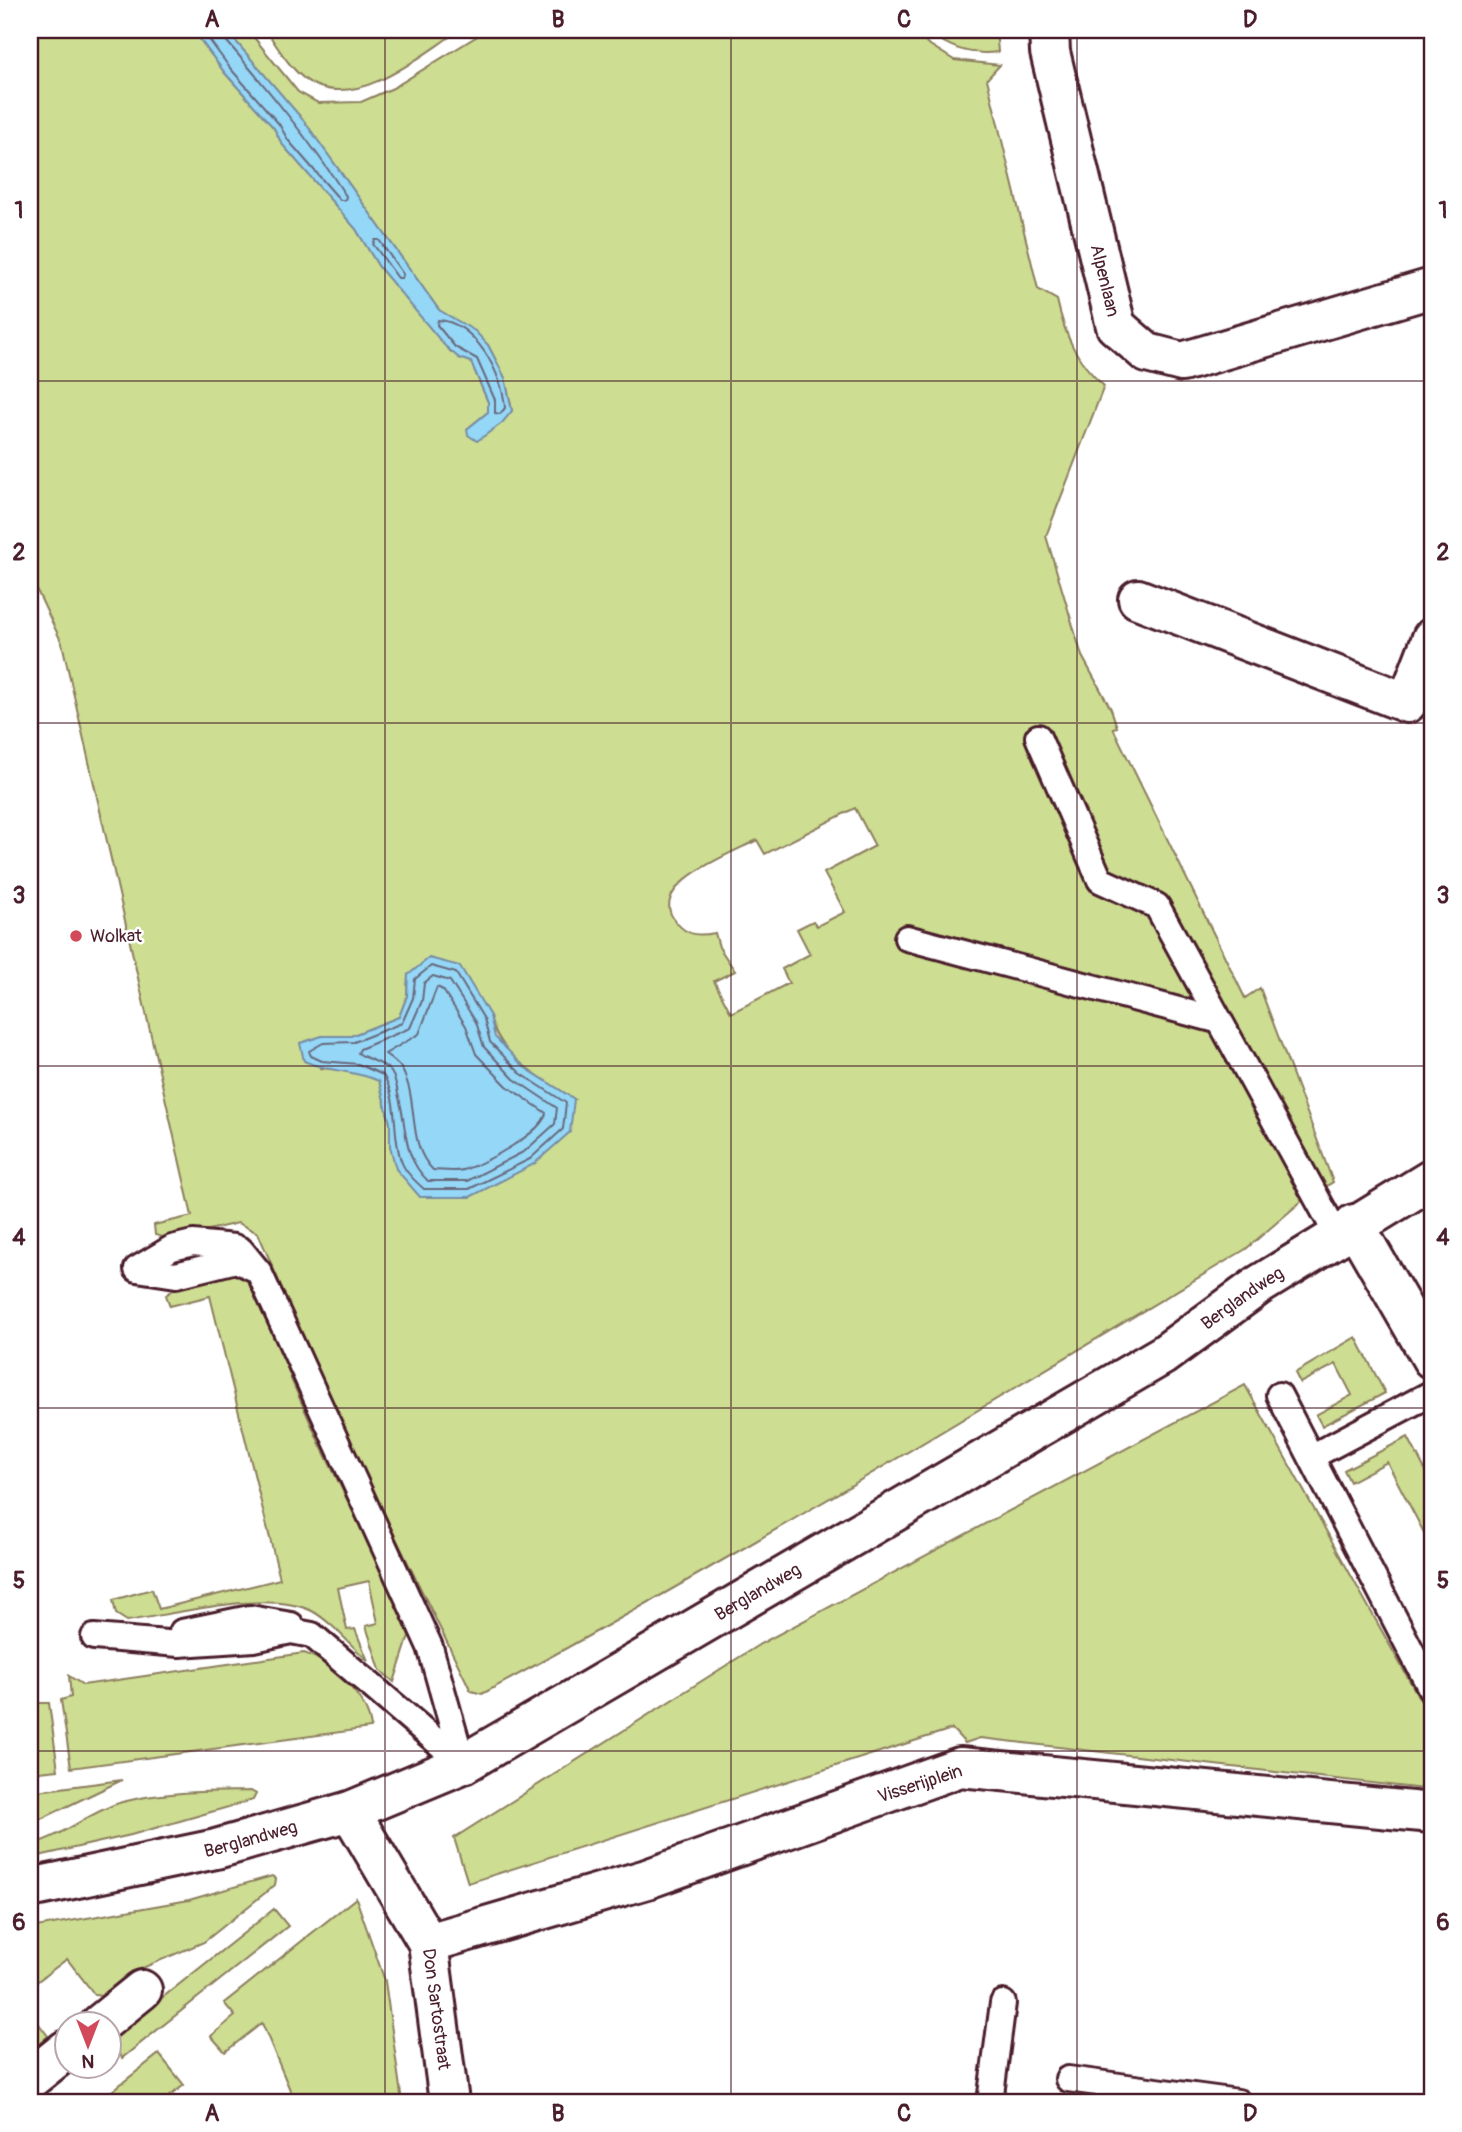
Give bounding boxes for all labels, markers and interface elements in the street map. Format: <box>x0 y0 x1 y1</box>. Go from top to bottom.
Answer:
text: A <box>205 5 220 34</box>
text: B <box>551 5 565 34</box>
text: C <box>897 5 911 34</box>
text: D <box>1243 5 1257 34</box>
text: 1 <box>15 196 24 225</box>
text: 1 <box>1439 196 1448 225</box>
street label: Alpenlaan <box>1085 242 1125 319</box>
text: 2 <box>13 538 26 567</box>
text: 2 <box>1437 538 1450 567</box>
text: 3 <box>13 881 25 910</box>
text: 3 <box>1437 881 1449 910</box>
place label: Wolkat <box>90 925 143 948</box>
marker: Wolkat <box>68 928 84 944</box>
text: 4 <box>12 1223 26 1252</box>
text: 4 <box>1436 1223 1450 1252</box>
street label: Berglandweg <box>1196 1261 1288 1335</box>
street label: Berglandweg <box>710 1558 805 1626</box>
text: 5 <box>13 1566 25 1595</box>
text: 5 <box>1437 1566 1449 1595</box>
street label: Visserijplein <box>875 1759 965 1809</box>
street label: Berglandweg <box>202 1815 300 1863</box>
text: 6 <box>12 1908 26 1937</box>
text: 6 <box>1436 1908 1450 1937</box>
street label: Don Sartostraat <box>417 1947 456 2072</box>
north arrow <box>52 2010 122 2080</box>
text: N <box>81 2049 94 2073</box>
text: A <box>205 2099 220 2128</box>
text: B <box>551 2099 565 2128</box>
text: C <box>897 2099 911 2128</box>
text: D <box>1243 2099 1257 2128</box>

